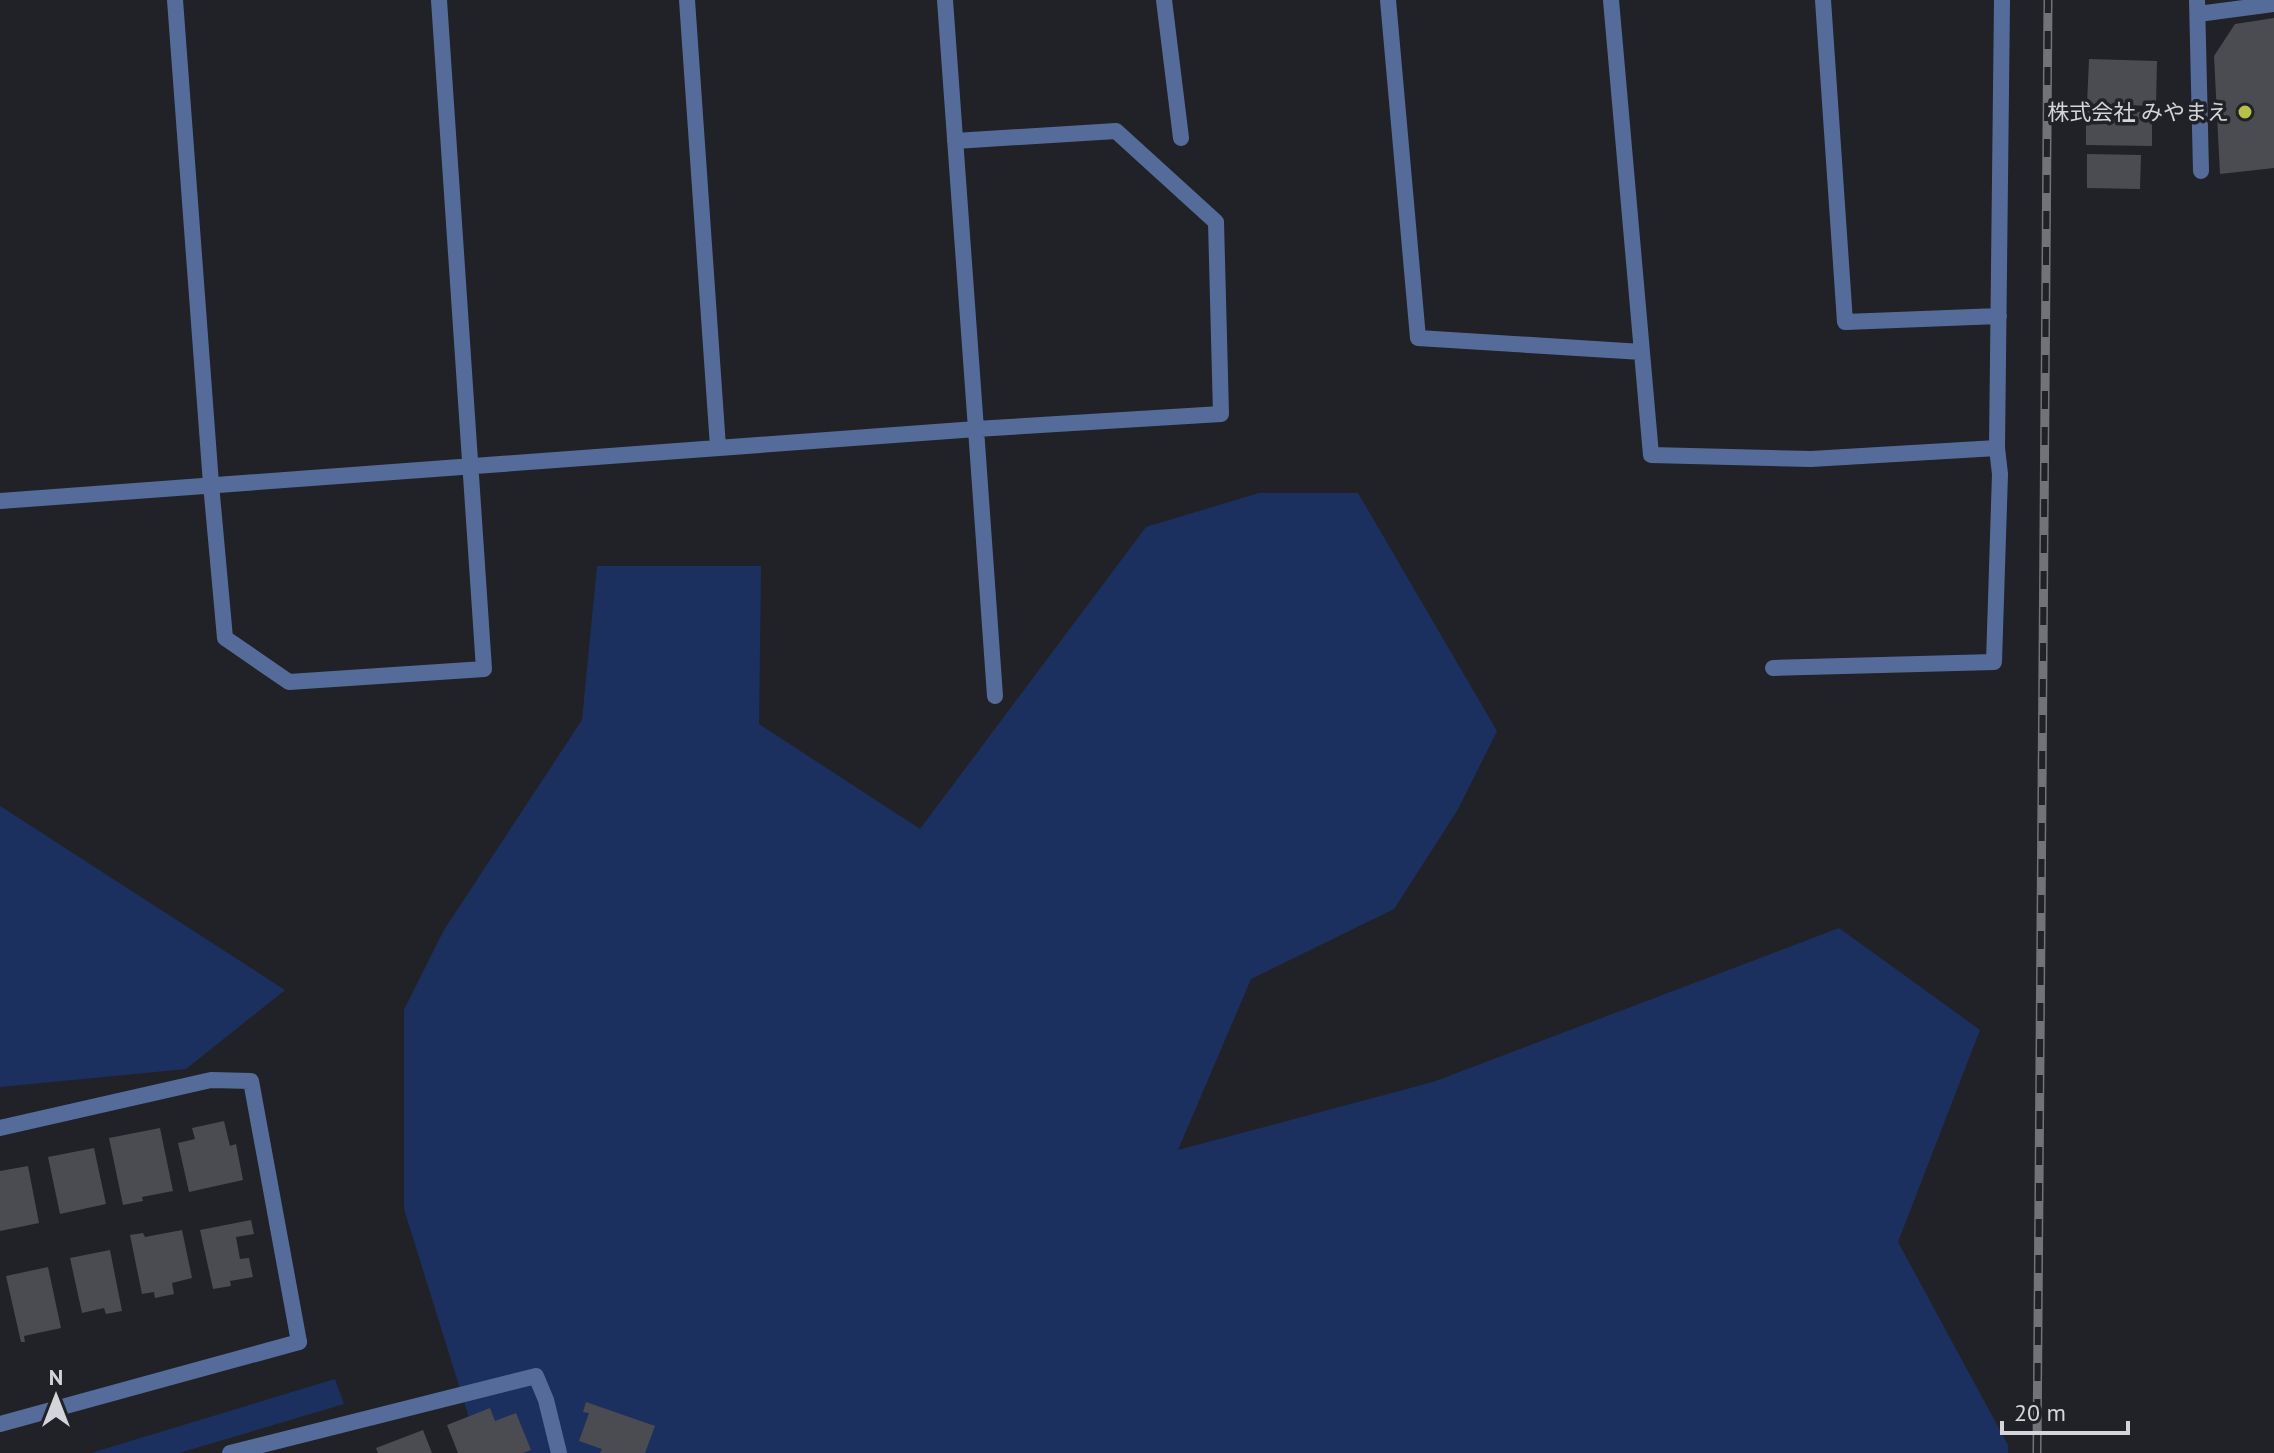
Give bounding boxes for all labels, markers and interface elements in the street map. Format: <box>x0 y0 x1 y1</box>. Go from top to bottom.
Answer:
place label: 株式会社 みやまえ <box>2047 98 2229 126</box>
marker: 株式会社 みやまえ <box>2236 103 2254 121</box>
north arrow <box>16 1357 96 1437</box>
text: N <box>49 1363 63 1391</box>
scale bar <box>2002 1385 2128 1435</box>
text: 20 m <box>2014 1397 2066 1428</box>

